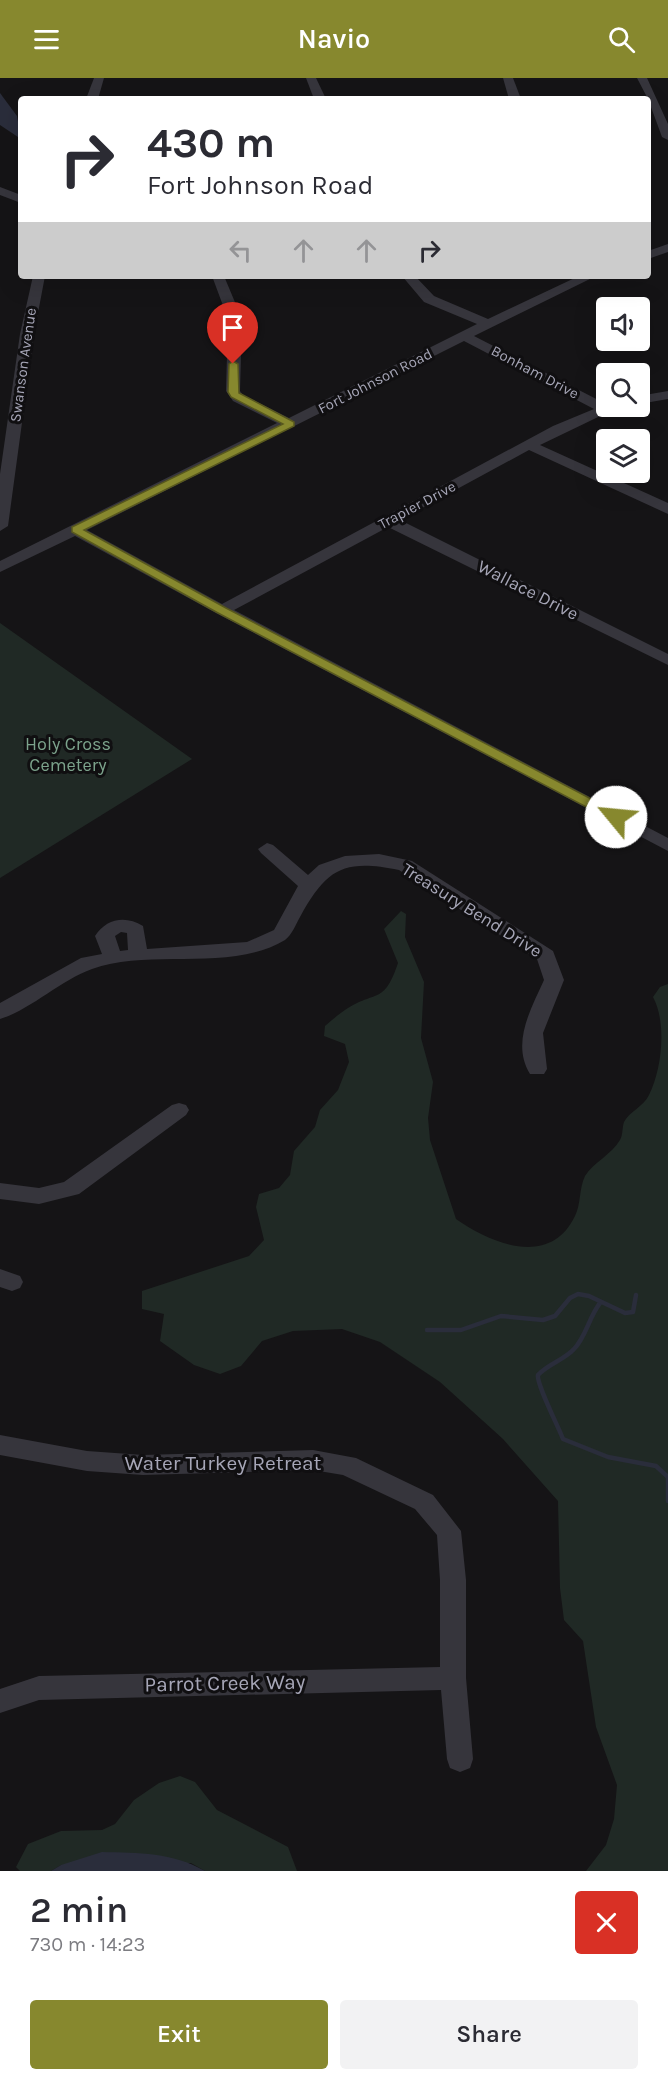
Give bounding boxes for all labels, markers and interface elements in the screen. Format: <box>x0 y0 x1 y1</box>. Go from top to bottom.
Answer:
icon: menu <box>30 23 63 56</box>
text: Navio <box>298 23 370 55</box>
icon: search <box>605 23 638 56</box>
text: 430 m <box>147 118 275 168</box>
icon: right <box>48 120 126 198</box>
text: Fort Johnson Road <box>147 169 374 201</box>
icon: left <box>224 234 257 267</box>
icon: ahead <box>287 234 320 267</box>
icon: ahead <box>350 234 383 267</box>
icon: right <box>413 234 446 267</box>
map controls <box>596 297 650 483</box>
button: sound <box>596 297 650 351</box>
pin <box>207 302 258 364</box>
street label: Swanson Avenue <box>6 307 40 423</box>
icon: arrive <box>216 311 249 344</box>
street label: Bonham Drive <box>488 341 582 403</box>
street label: Fort Johnson Road <box>315 344 435 418</box>
button: search <box>596 363 650 417</box>
button: layers <box>596 429 650 483</box>
street label: Trapier Drive <box>375 477 459 533</box>
street label: Wallace Drive <box>474 555 582 625</box>
park label: Holy Cross Cemetery <box>25 733 111 776</box>
position arrow <box>584 785 648 849</box>
street label: Treasury Bend Drive <box>398 858 546 962</box>
street label: Water Turkey Retreat <box>124 1451 322 1475</box>
street label: Parrot Creek Way <box>144 1670 306 1696</box>
text: 2 min <box>30 1889 128 1931</box>
button: close <box>575 1891 638 1954</box>
text: 730 m · 14:23 <box>30 1933 145 1956</box>
button: Exit <box>30 2000 328 2069</box>
button: Share <box>340 2000 638 2069</box>

